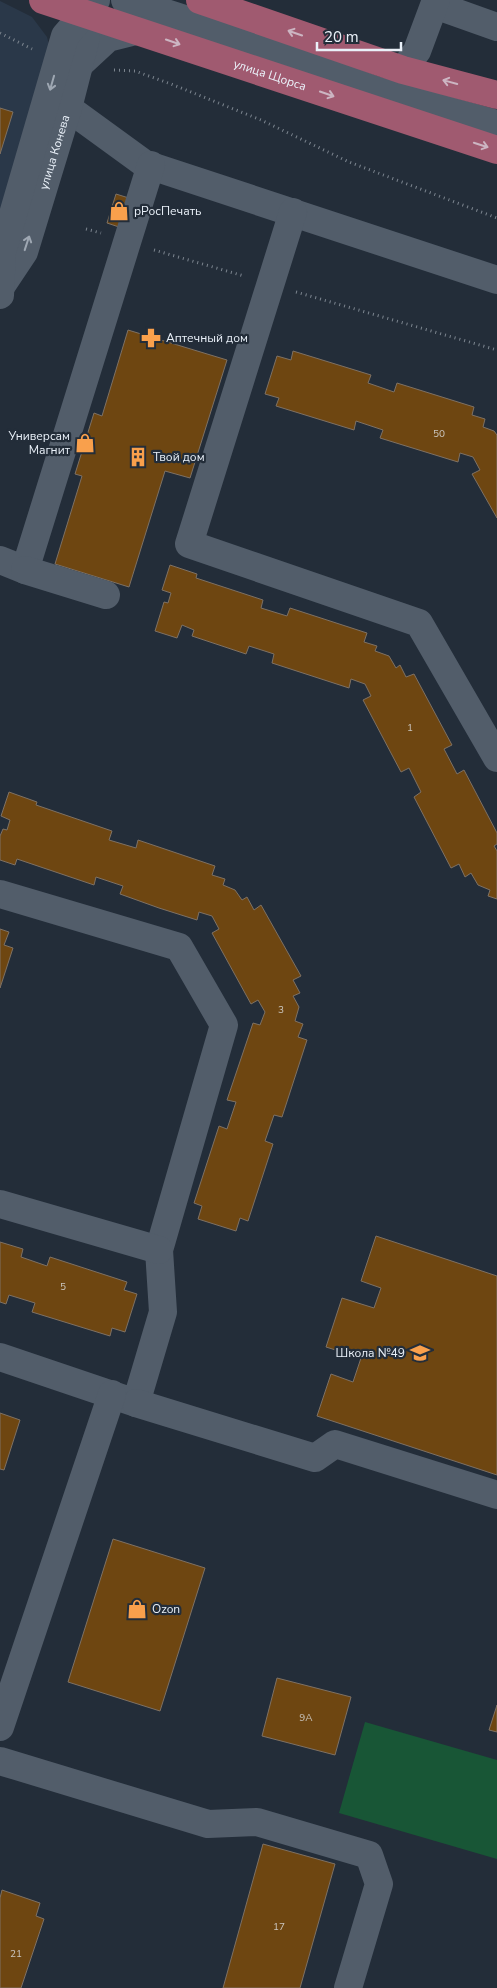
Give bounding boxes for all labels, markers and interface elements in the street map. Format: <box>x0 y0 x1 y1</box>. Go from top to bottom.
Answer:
scale bar <box>317 20 401 52</box>
text: 20 m <box>324 27 359 47</box>
one-way arrow <box>288 28 303 37</box>
one-way arrow <box>165 38 180 47</box>
street label: улица Щорса <box>231 56 308 94</box>
one-way arrow <box>46 75 56 91</box>
one-way arrow <box>442 77 458 87</box>
one-way arrow <box>319 90 334 99</box>
street label: улица Конева <box>35 113 73 192</box>
one-way arrow <box>473 141 489 150</box>
shop icon: рРосПечать <box>108 200 130 222</box>
place label: рРосПечать <box>134 203 201 219</box>
one-way arrow <box>22 235 32 251</box>
pharmacy icon: Аптечный дом <box>140 327 162 349</box>
place label: Аптечный дом <box>166 330 248 346</box>
house number: 50 <box>433 427 445 441</box>
place label: Универсам Магнит <box>8 428 71 458</box>
shop icon: Универсам Магнит <box>74 432 96 454</box>
building icon: Твой дом <box>127 446 149 468</box>
place label: Твой дом <box>153 449 205 465</box>
house number: 1 <box>407 721 413 735</box>
house number: 3 <box>278 1003 284 1017</box>
house number: 5 <box>60 1280 66 1294</box>
school or university icon: Школа №49 <box>409 1342 431 1364</box>
place label: Школа №49 <box>336 1345 405 1361</box>
shop icon: Ozon <box>126 1598 148 1620</box>
place label: Ozon <box>152 1601 180 1617</box>
house number: 9А <box>299 1711 313 1725</box>
house number: 17 <box>273 1920 285 1934</box>
house number: 21 <box>10 1947 22 1961</box>

